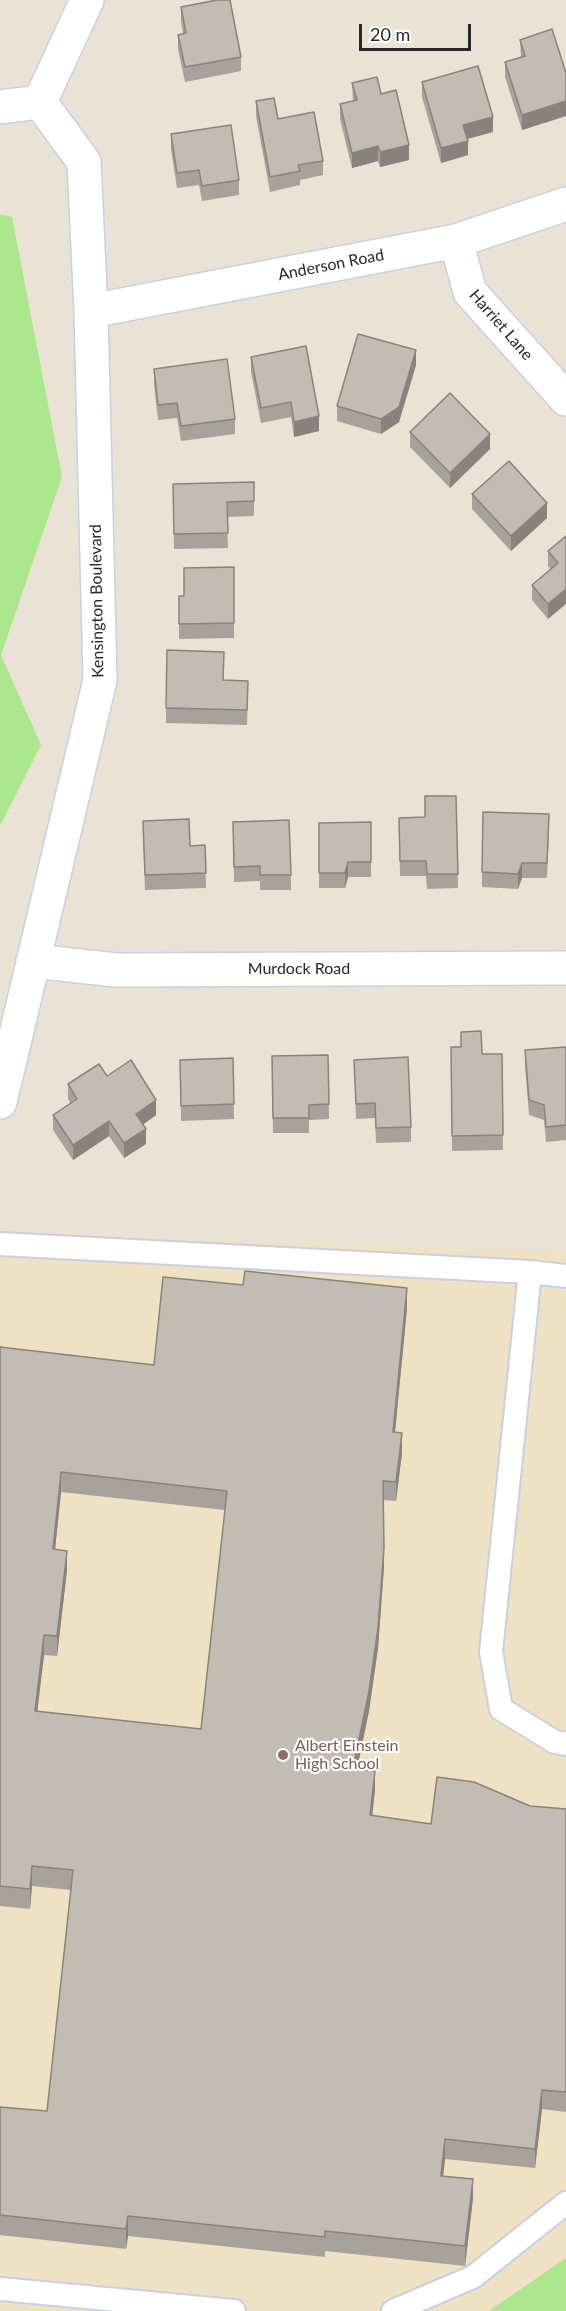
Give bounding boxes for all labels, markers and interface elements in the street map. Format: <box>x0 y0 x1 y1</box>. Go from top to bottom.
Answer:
scale bar <box>362 12 474 50</box>
text: 20 m <box>370 23 410 45</box>
street label: Anderson Road <box>276 245 386 285</box>
street label: Harriet Lane <box>465 286 537 364</box>
street label: Kensington Boulevard <box>86 524 108 678</box>
street label: Murdock Road <box>248 959 350 979</box>
place label: Albert Einstein High School <box>295 1736 398 1774</box>
marker: Albert Einstein High School <box>276 1748 290 1762</box>

